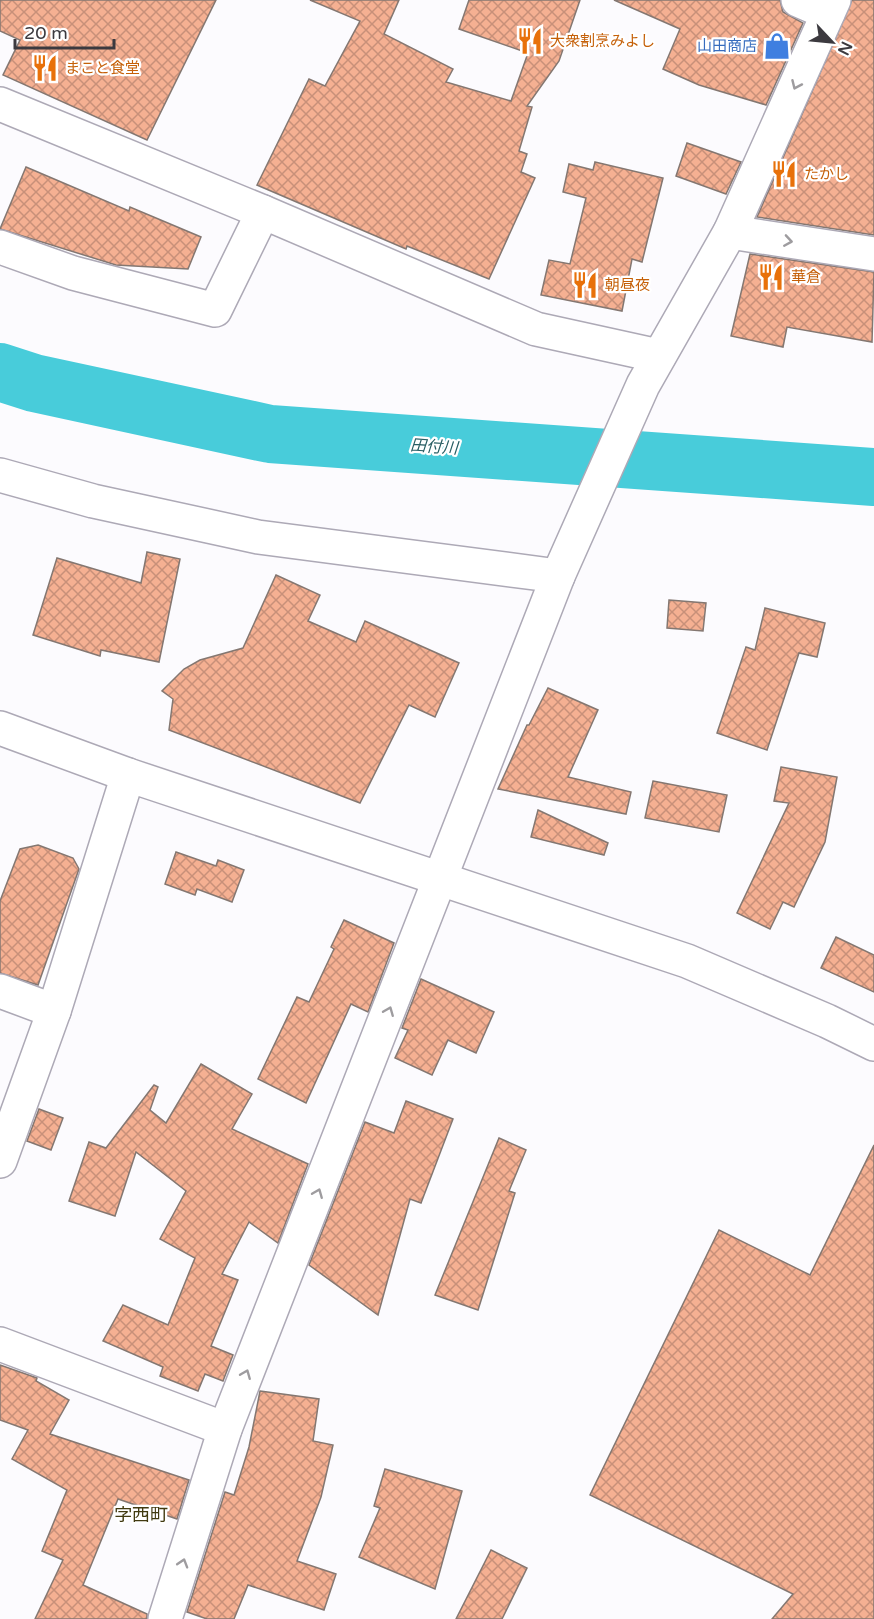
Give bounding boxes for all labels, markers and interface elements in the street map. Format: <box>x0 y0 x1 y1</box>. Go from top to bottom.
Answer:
scale bar <box>15 12 114 50</box>
north arrow <box>802 12 862 72</box>
text: 20 m <box>24 22 68 44</box>
restaurant icon: 大衆割烹みよし <box>515 26 545 56</box>
shop icon: 山田商店 <box>762 31 792 61</box>
place label: 大衆割烹みよし <box>550 32 655 50</box>
place label: 山田商店 <box>697 37 757 55</box>
text: N <box>833 38 856 58</box>
restaurant icon: まこと食堂 <box>30 53 60 83</box>
place label: まこと食堂 <box>65 59 140 77</box>
one-way arrow <box>791 79 803 90</box>
restaurant icon: たかし <box>769 159 799 189</box>
place label: たかし <box>804 165 849 183</box>
one-way arrow <box>784 234 793 246</box>
restaurant icon: 華倉 <box>756 262 786 292</box>
place label: 華倉 <box>791 268 821 286</box>
restaurant icon: 朝昼夜 <box>570 270 600 300</box>
place label: 朝昼夜 <box>605 276 650 294</box>
water label: 田付川 <box>409 435 461 459</box>
one-way arrow <box>382 1007 395 1017</box>
one-way arrow <box>311 1188 323 1199</box>
one-way arrow <box>239 1369 251 1380</box>
district label: 字西町 <box>114 1504 168 1526</box>
one-way arrow <box>176 1558 188 1569</box>

